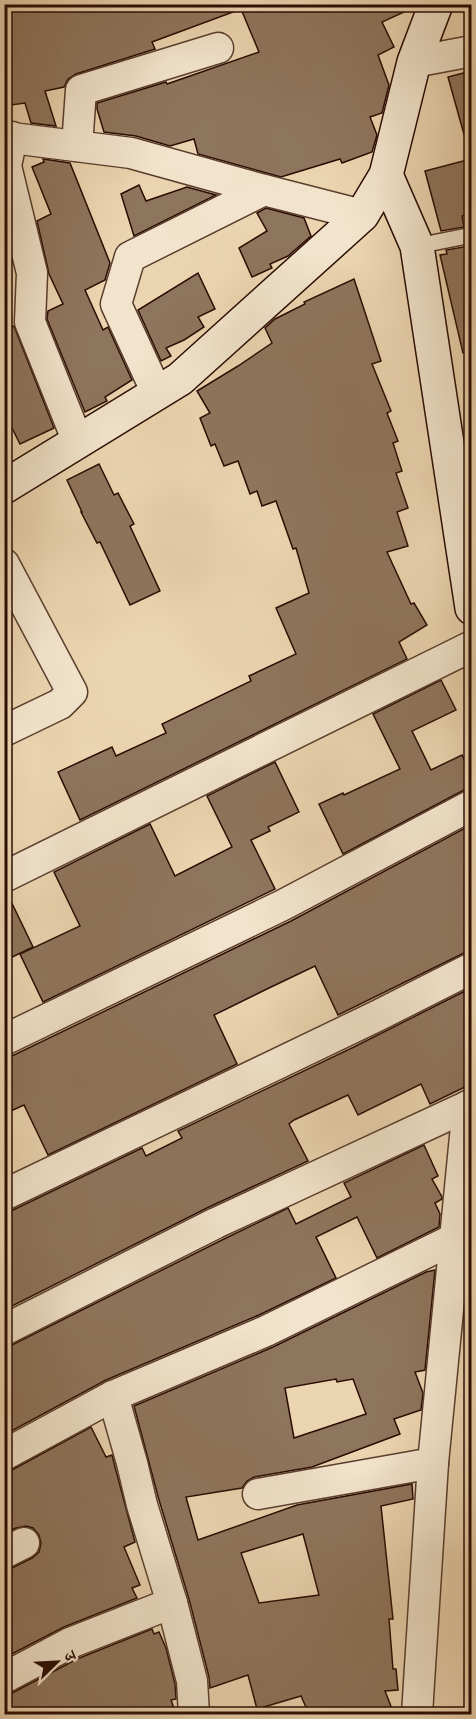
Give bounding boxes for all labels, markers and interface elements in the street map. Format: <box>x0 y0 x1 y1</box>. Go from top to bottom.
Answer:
north arrow <box>27 1632 87 1692</box>
text: उ <box>59 1648 81 1666</box>

